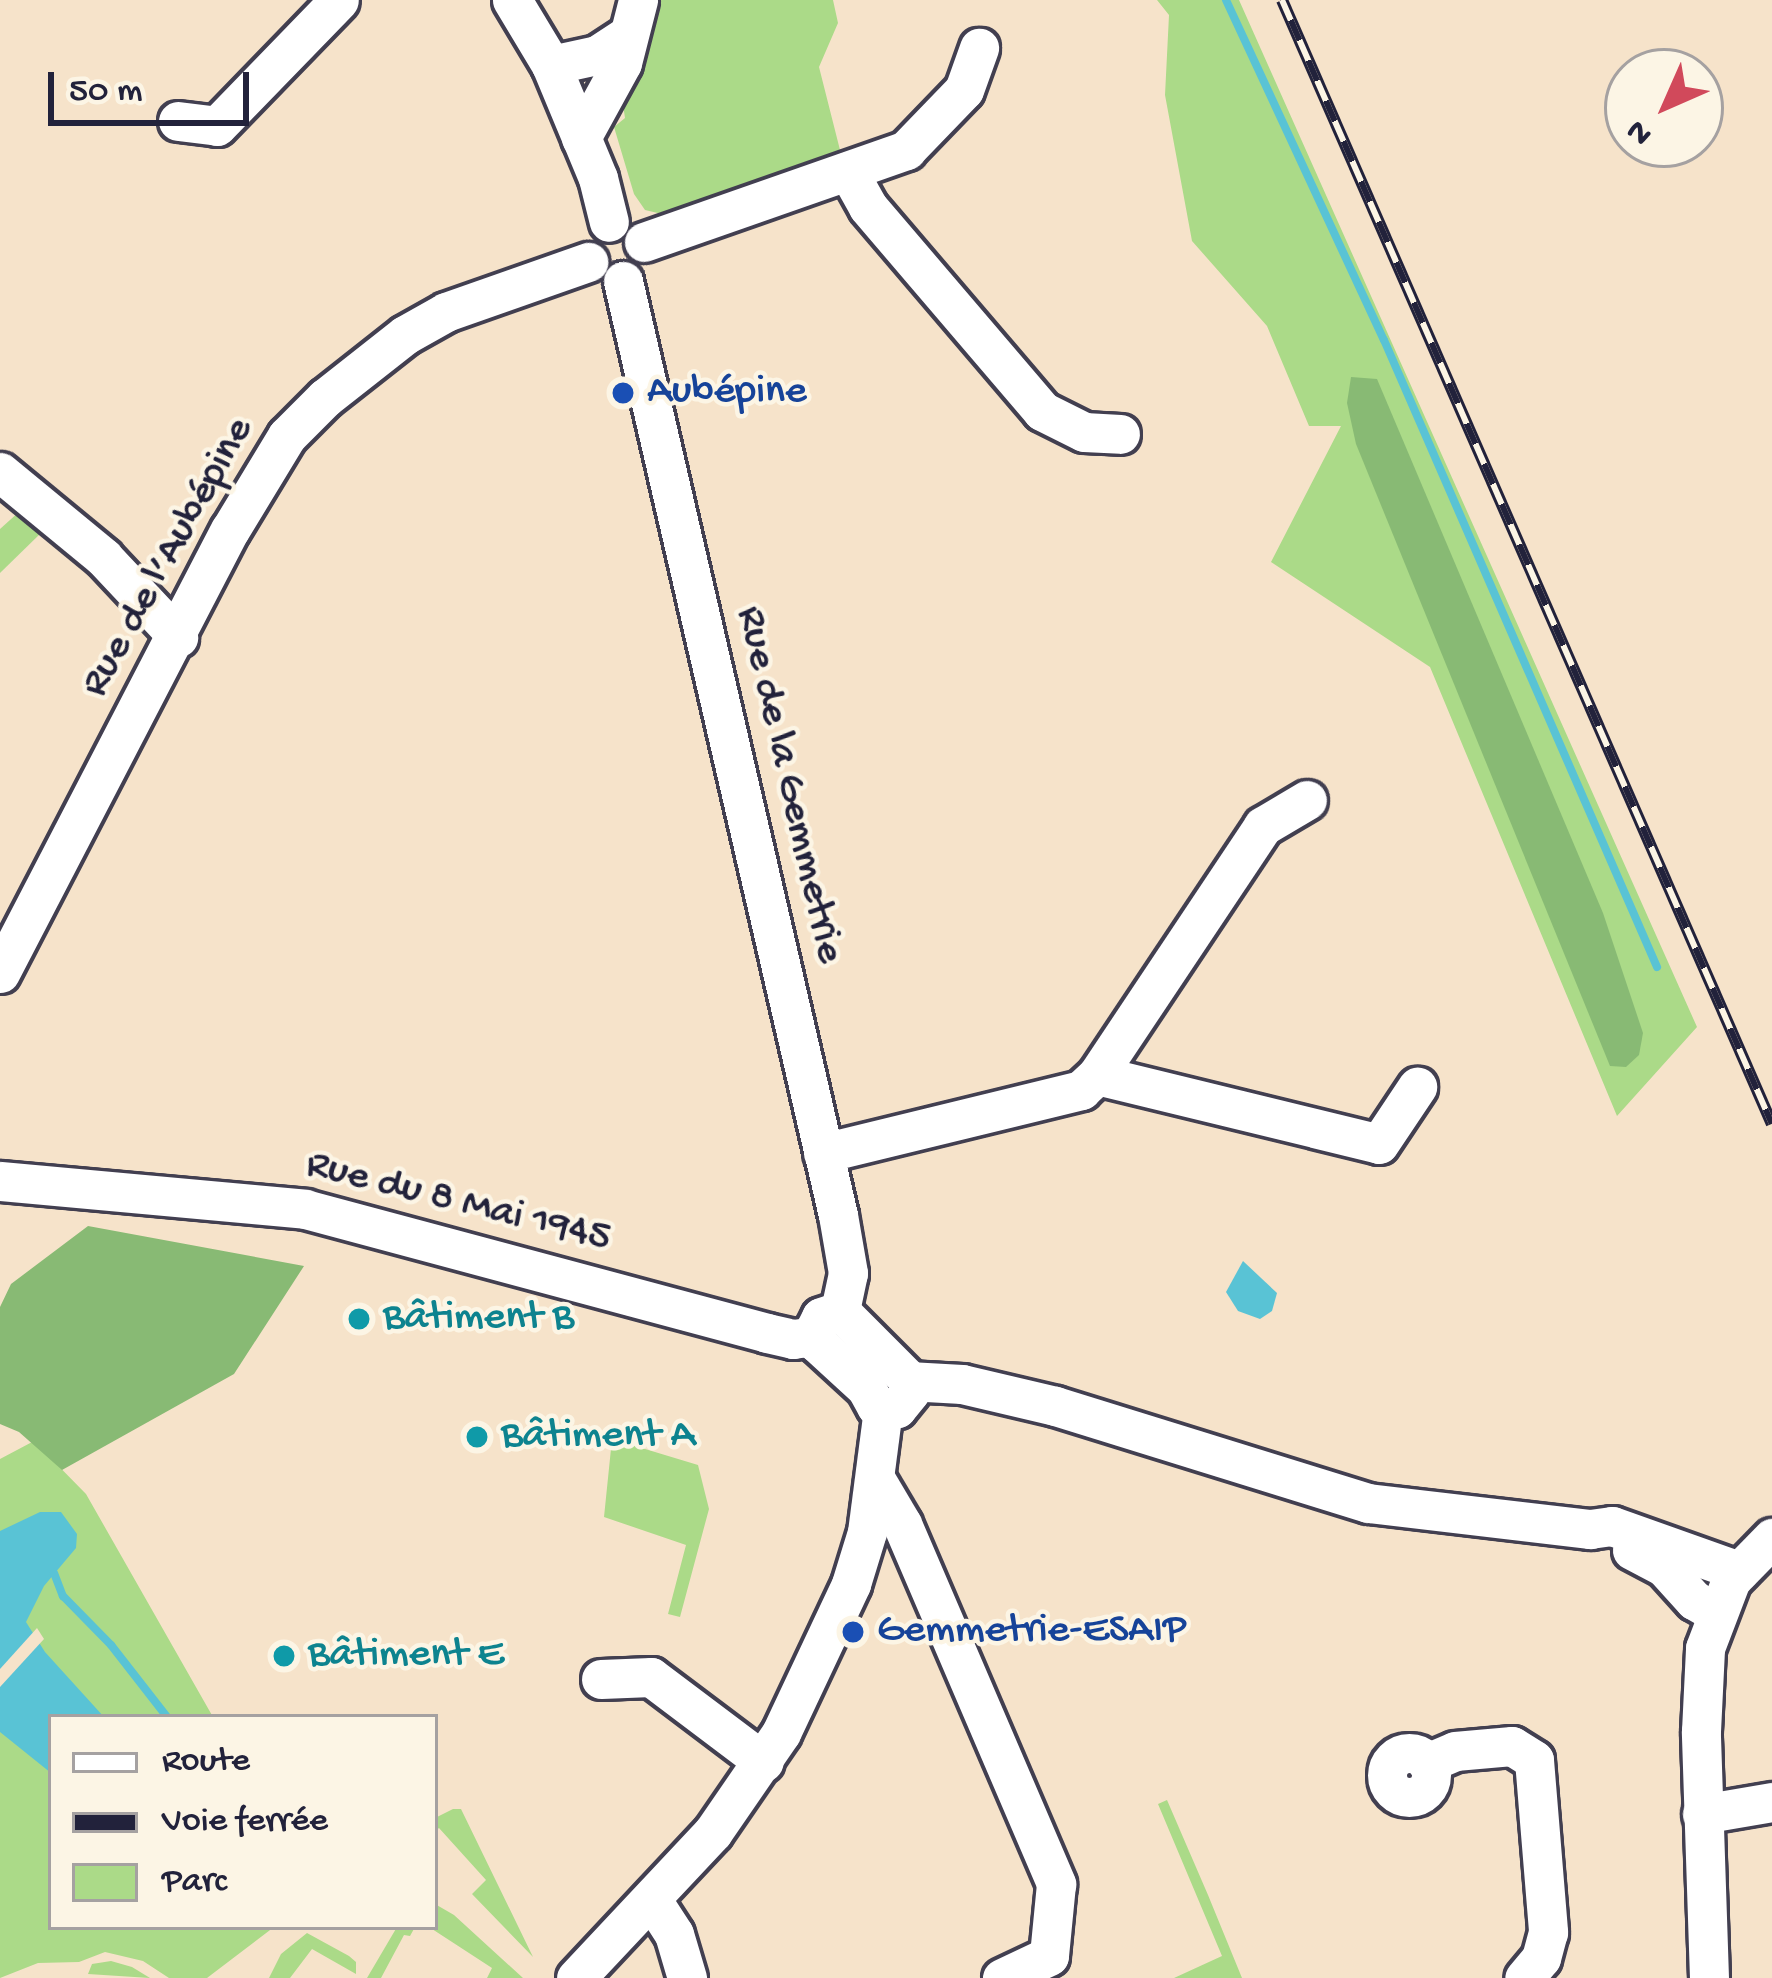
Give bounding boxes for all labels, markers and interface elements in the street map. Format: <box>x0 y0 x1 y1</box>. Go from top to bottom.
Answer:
scale bar <box>54 48 255 122</box>
north arrow <box>1604 48 1724 168</box>
text: 50 m <box>69 71 142 114</box>
text: N <box>1620 110 1662 152</box>
place label: Aubépine <box>647 368 807 418</box>
marker: Aubépine <box>610 380 636 406</box>
street label: Rue de l’Aubépine <box>71 409 267 707</box>
street label: Rue de la Gemmetrie <box>722 602 854 968</box>
street label: Rue du 8 Mai 1945 <box>301 1141 615 1265</box>
place label: Bâtiment B <box>383 1294 574 1344</box>
marker: Bâtiment B <box>346 1306 372 1332</box>
place label: Bâtiment A <box>501 1412 695 1462</box>
marker: Bâtiment A <box>464 1424 490 1450</box>
place label: Gemmetrie-ESAIP <box>877 1607 1186 1657</box>
marker: Gemmetrie-ESAIP <box>840 1619 866 1645</box>
place label: Bâtiment E <box>308 1631 504 1681</box>
marker: Bâtiment E <box>271 1643 297 1669</box>
legend <box>48 1714 438 1930</box>
text: Route <box>162 1741 250 1784</box>
text: Voie ferrée <box>162 1801 328 1844</box>
text: Parc <box>162 1861 227 1904</box>

